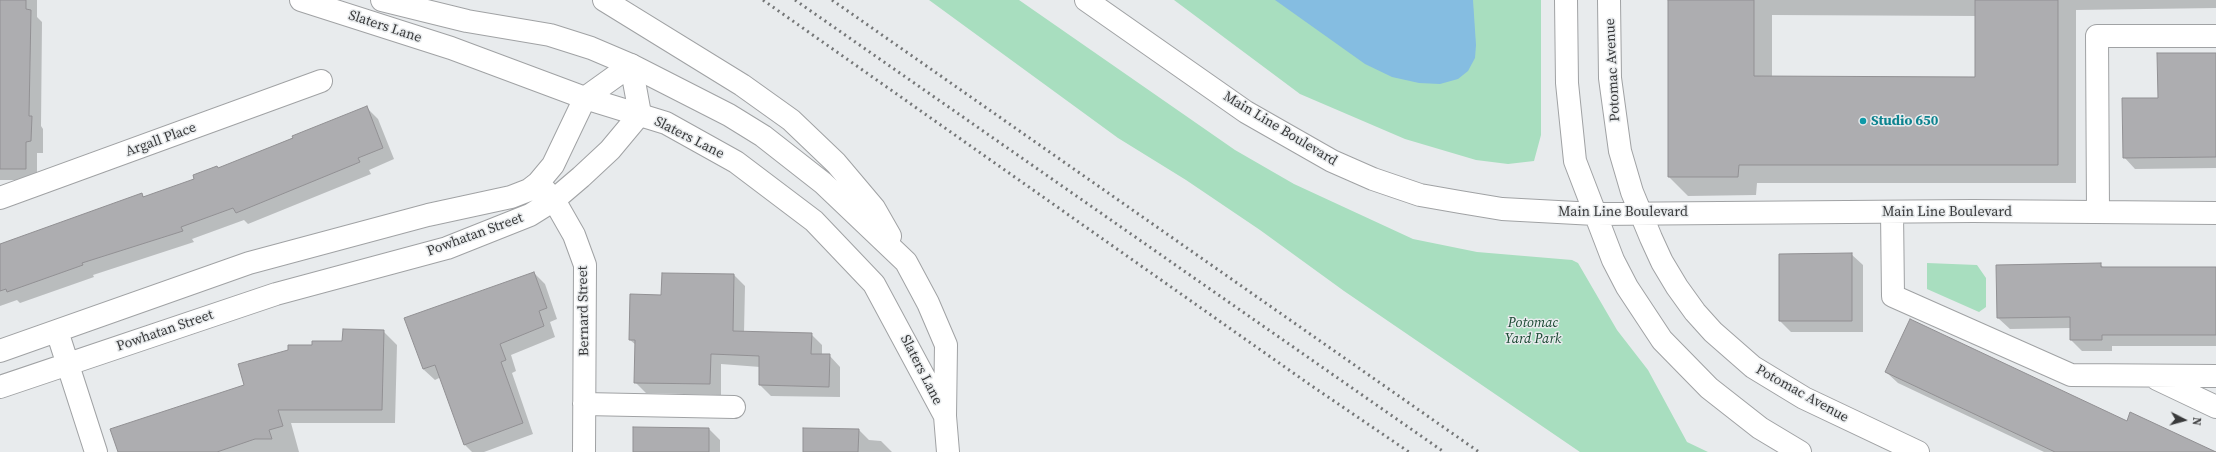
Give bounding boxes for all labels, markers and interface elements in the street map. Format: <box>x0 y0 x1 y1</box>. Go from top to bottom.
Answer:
street label: Slaters Lane <box>346 7 424 47</box>
street label: Potomac Avenue <box>1602 18 1624 122</box>
street label: Main Line Boulevard <box>1220 88 1340 170</box>
street label: Slaters Lane <box>651 113 727 163</box>
place label: Studio 650 <box>1871 113 1938 129</box>
marker: Studio 650 <box>1858 116 1868 126</box>
street label: Argall Place <box>123 119 199 161</box>
street label: Main Line Boulevard <box>1558 204 1688 220</box>
street label: Main Line Boulevard <box>1882 204 2012 220</box>
street label: Powhatan Street <box>425 210 525 260</box>
street label: Bernard Street <box>575 266 593 356</box>
street label: Powhatan Street <box>114 307 216 355</box>
park label: Potomac Yard Park <box>1505 315 1561 348</box>
street label: Slaters Lane <box>896 332 946 408</box>
street label: Potomac Avenue <box>1753 362 1851 426</box>
north arrow <box>2164 400 2204 440</box>
text: N <box>2189 417 2204 426</box>

